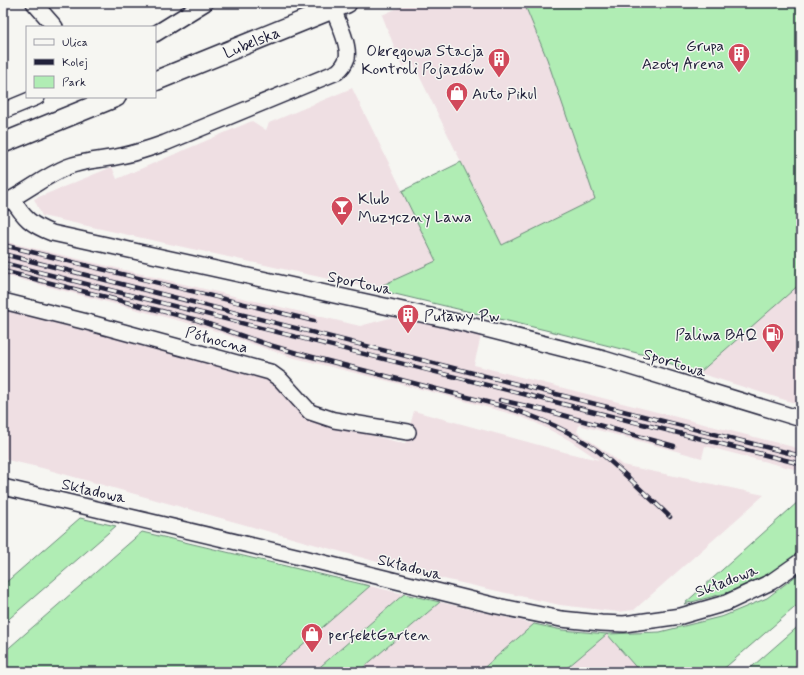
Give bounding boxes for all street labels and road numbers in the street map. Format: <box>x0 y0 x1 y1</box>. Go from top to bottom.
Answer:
street label: Lubelska <box>220 22 283 64</box>
street label: Sportowa <box>326 266 394 301</box>
street label: Północna <box>183 322 250 359</box>
street label: Sportowa <box>640 344 709 383</box>
street label: Składowa <box>59 474 128 509</box>
street label: Składowa <box>375 549 444 586</box>
street label: Składowa <box>692 560 761 603</box>

